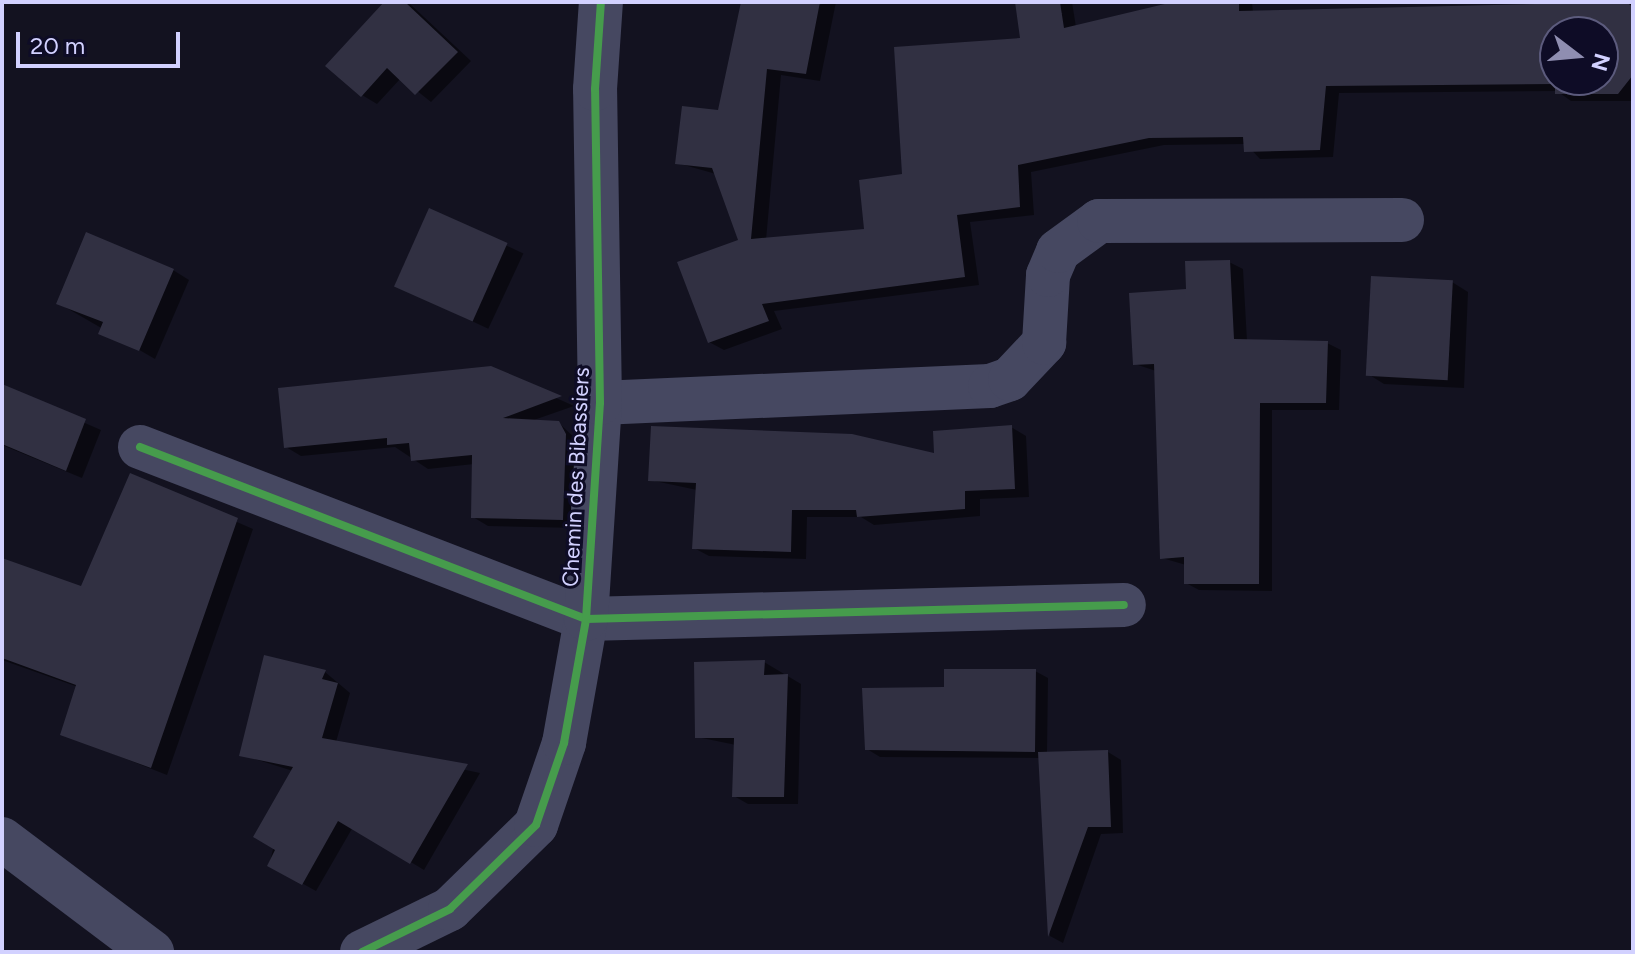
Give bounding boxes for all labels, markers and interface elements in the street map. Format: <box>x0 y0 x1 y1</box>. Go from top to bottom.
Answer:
scale bar <box>20 16 184 66</box>
north arrow <box>1539 16 1619 96</box>
text: 20 m <box>30 31 85 60</box>
text: N <box>1585 50 1616 74</box>
street label: Chemin des Bibassiers <box>557 366 595 588</box>

